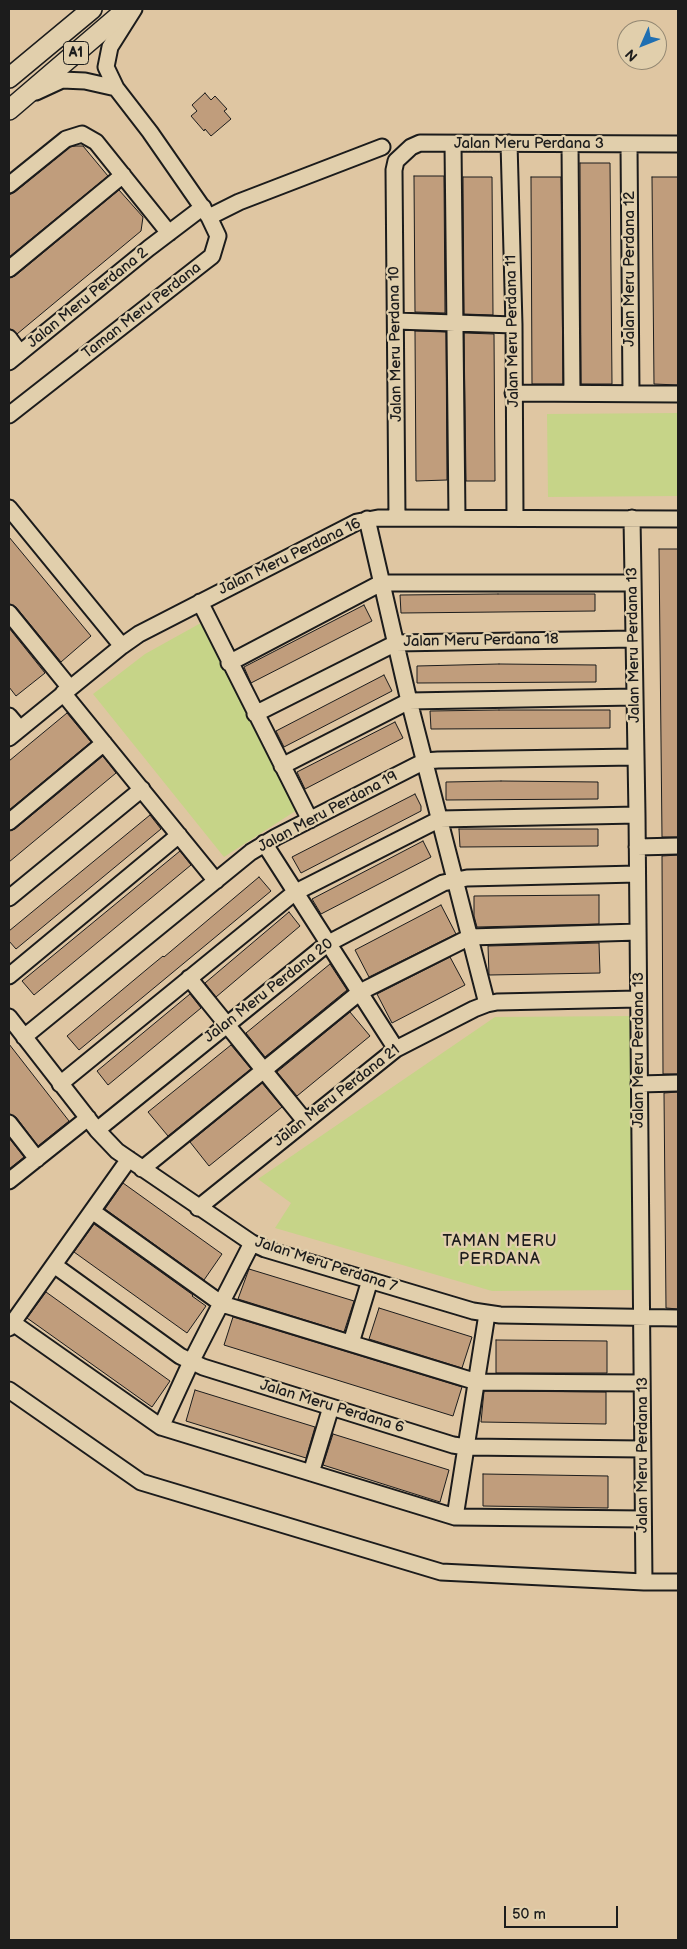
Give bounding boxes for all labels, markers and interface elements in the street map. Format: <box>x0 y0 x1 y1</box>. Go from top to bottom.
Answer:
north arrow <box>617 20 667 70</box>
road number: A1 <box>64 42 88 64</box>
text: N <box>622 45 641 65</box>
street label: Jalan Meru Perdana 3 <box>454 135 604 153</box>
street label: Jalan Meru Perdana 12 <box>621 191 639 347</box>
street label: Jalan Meru Perdana 2 <box>24 244 152 352</box>
street label: Jalan Meru Perdana 11 <box>503 255 523 407</box>
street label: Taman Meru Perdana <box>79 259 205 363</box>
street label: Jalan Meru Perdana 10 <box>386 266 406 422</box>
street label: Jalan Meru Perdana 16 <box>216 515 364 599</box>
street label: Jalan Meru Perdana 13 <box>624 567 644 723</box>
street label: Jalan Meru Perdana 18 <box>403 631 559 651</box>
street label: Jalan Meru Perdana 19 <box>255 768 401 856</box>
street label: Jalan Meru Perdana 20 <box>201 935 337 1047</box>
street label: Jalan Meru Perdana 13 <box>630 972 648 1128</box>
street label: Jalan Meru Perdana 21 <box>270 1041 404 1151</box>
district label: TAMAN MERU PERDANA <box>441 1232 559 1270</box>
street label: Jalan Meru Perdana 7 <box>253 1234 399 1296</box>
street label: Jalan Meru Perdana 6 <box>258 1376 406 1438</box>
street label: Jalan Meru Perdana 13 <box>634 1377 652 1533</box>
scale bar <box>507 1896 621 1928</box>
text: 50 m <box>512 1905 546 1924</box>

